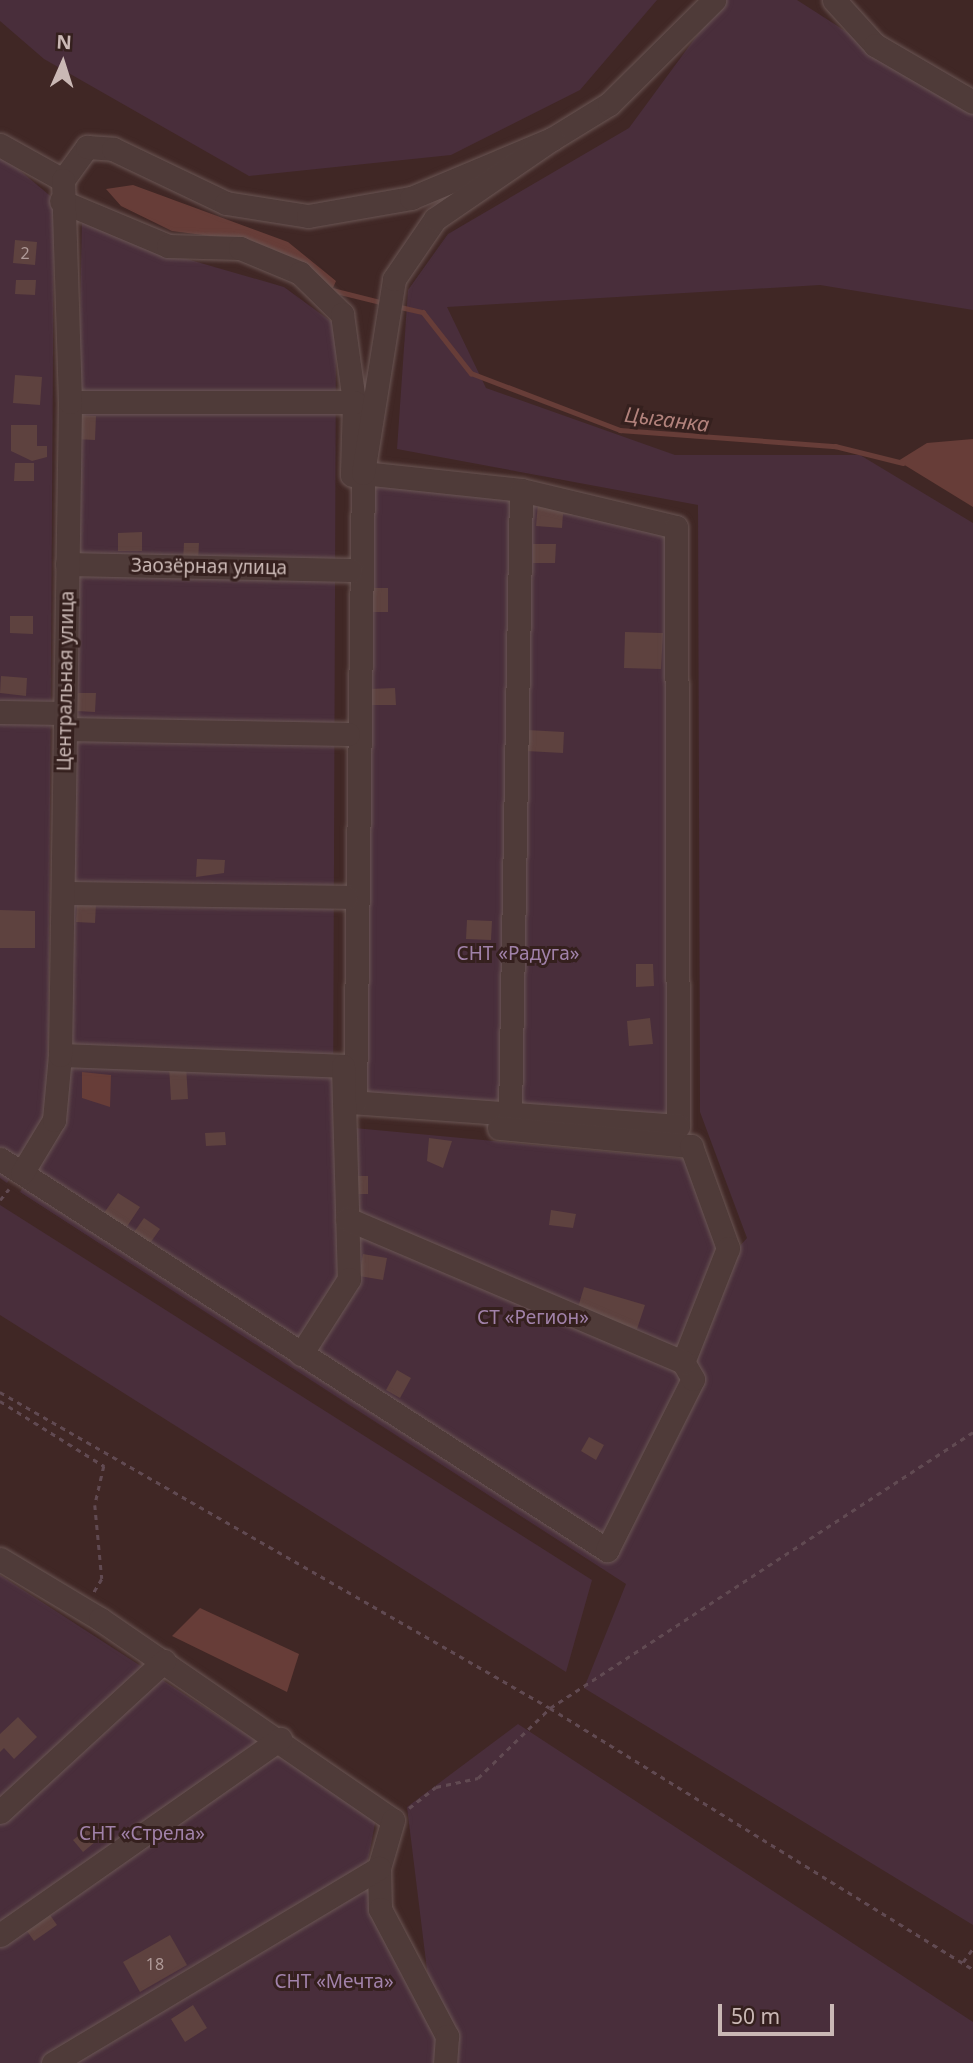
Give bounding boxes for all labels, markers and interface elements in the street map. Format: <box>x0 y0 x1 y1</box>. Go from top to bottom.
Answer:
north arrow <box>28 28 98 98</box>
text: N <box>56 29 72 55</box>
house number: 2 <box>20 243 30 263</box>
water label: Цыганка <box>623 401 711 437</box>
street label: Заозёрная улица <box>131 554 287 580</box>
street label: Центральная улица <box>53 590 79 772</box>
park label: СНТ «Радуга» <box>457 943 579 965</box>
park label: СТ «Регион» <box>477 1307 589 1329</box>
park label: СНТ «Стрела» <box>79 1823 205 1845</box>
house number: 18 <box>146 1954 164 1974</box>
park label: СНТ «Мечта» <box>274 1971 394 1993</box>
scale bar <box>721 1990 836 2034</box>
text: 50 m <box>731 2002 780 2030</box>

